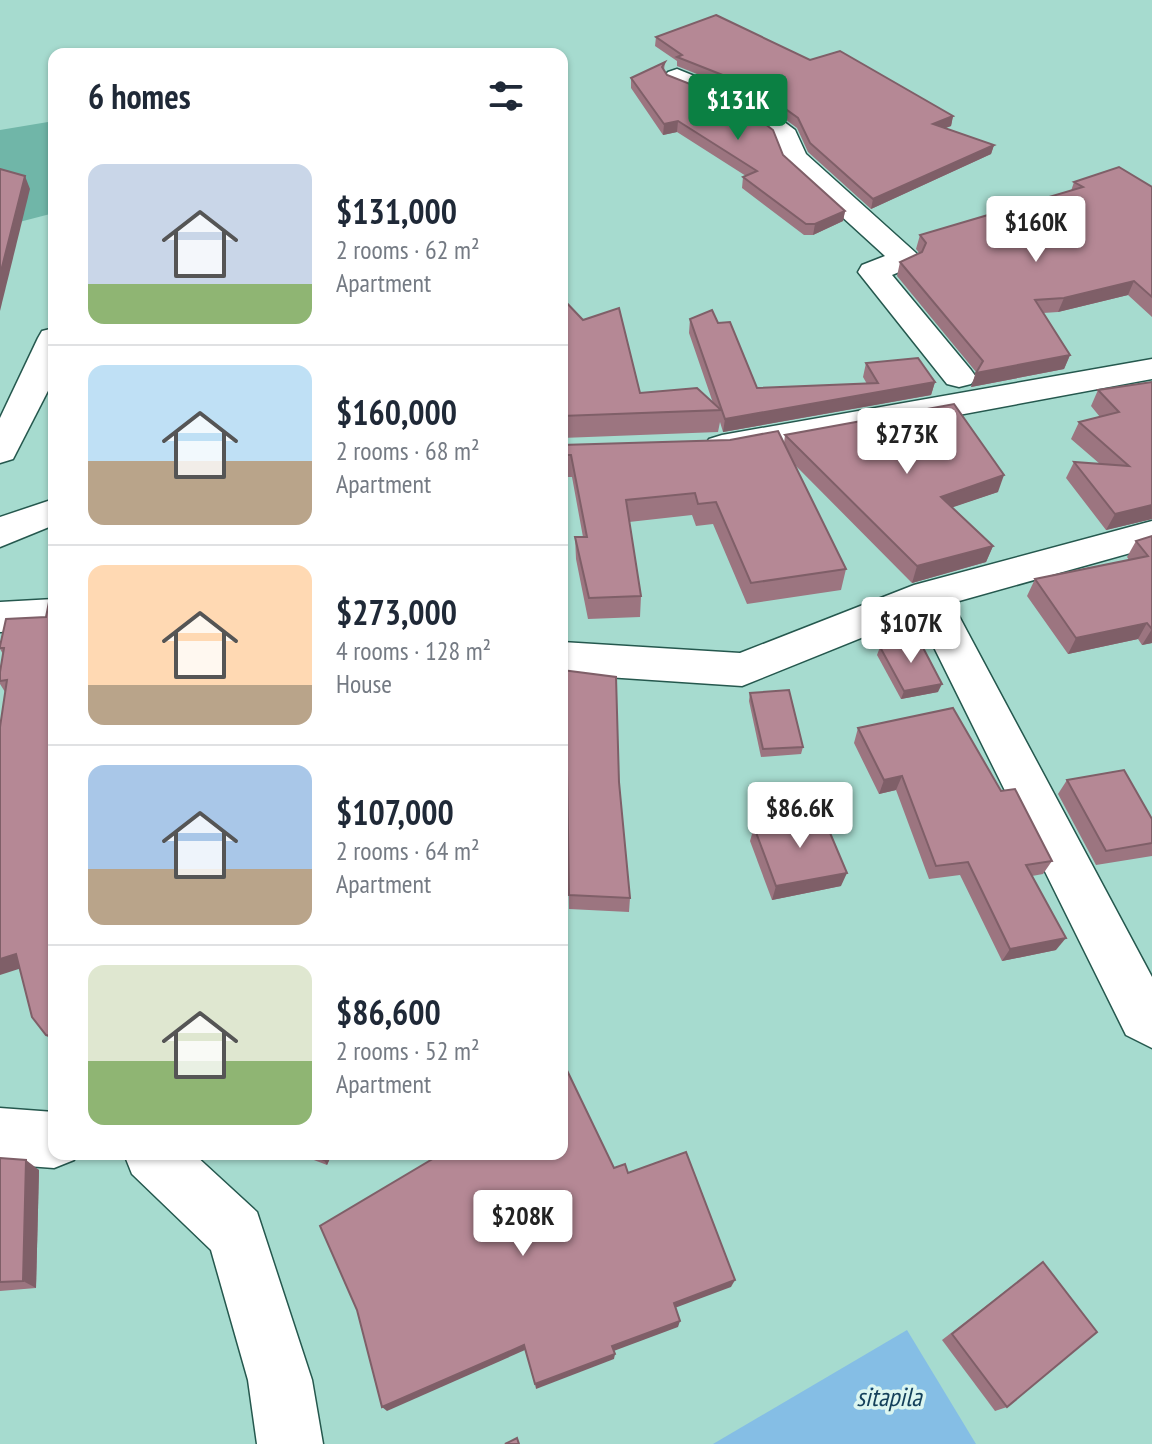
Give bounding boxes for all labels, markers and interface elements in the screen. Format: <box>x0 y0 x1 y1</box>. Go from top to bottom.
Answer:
text: 6 homes <box>88 74 191 118</box>
icon: filters <box>484 74 528 118</box>
pin: $131K <box>682 74 794 142</box>
text: $131K <box>706 83 770 116</box>
text: $131,000 <box>336 189 457 233</box>
icon: home <box>152 196 248 292</box>
pin: $160K <box>980 196 1092 264</box>
text: $160K <box>1004 205 1068 238</box>
text: 2 rooms · 62 m² <box>336 233 480 266</box>
text: Apartment <box>336 266 431 299</box>
text: $160,000 <box>336 390 457 434</box>
icon: home <box>152 397 248 493</box>
pin: $273K <box>851 408 963 476</box>
text: $273K <box>875 417 939 450</box>
text: 2 rooms · 68 m² <box>336 434 480 467</box>
text: Apartment <box>336 467 431 500</box>
text: $273,000 <box>336 590 457 634</box>
icon: home <box>152 597 248 693</box>
pin: $107K <box>855 597 967 665</box>
text: $107K <box>879 606 943 639</box>
text: 4 rooms · 128 m² <box>336 634 491 667</box>
text: House <box>336 667 392 700</box>
pin: $86.6K <box>735 782 865 850</box>
text: $107,000 <box>336 790 454 834</box>
text: $86.6K <box>766 791 834 824</box>
icon: home <box>152 797 248 893</box>
text: 2 rooms · 64 m² <box>336 834 480 867</box>
text: Apartment <box>336 867 431 900</box>
text: $86,600 <box>336 990 441 1034</box>
icon: home <box>152 997 248 1093</box>
text: 2 rooms · 52 m² <box>336 1034 480 1067</box>
text: Apartment <box>336 1067 431 1100</box>
pin: $208K <box>467 1190 579 1258</box>
text: $208K <box>491 1199 555 1232</box>
water label: sitapila <box>856 1380 923 1413</box>

